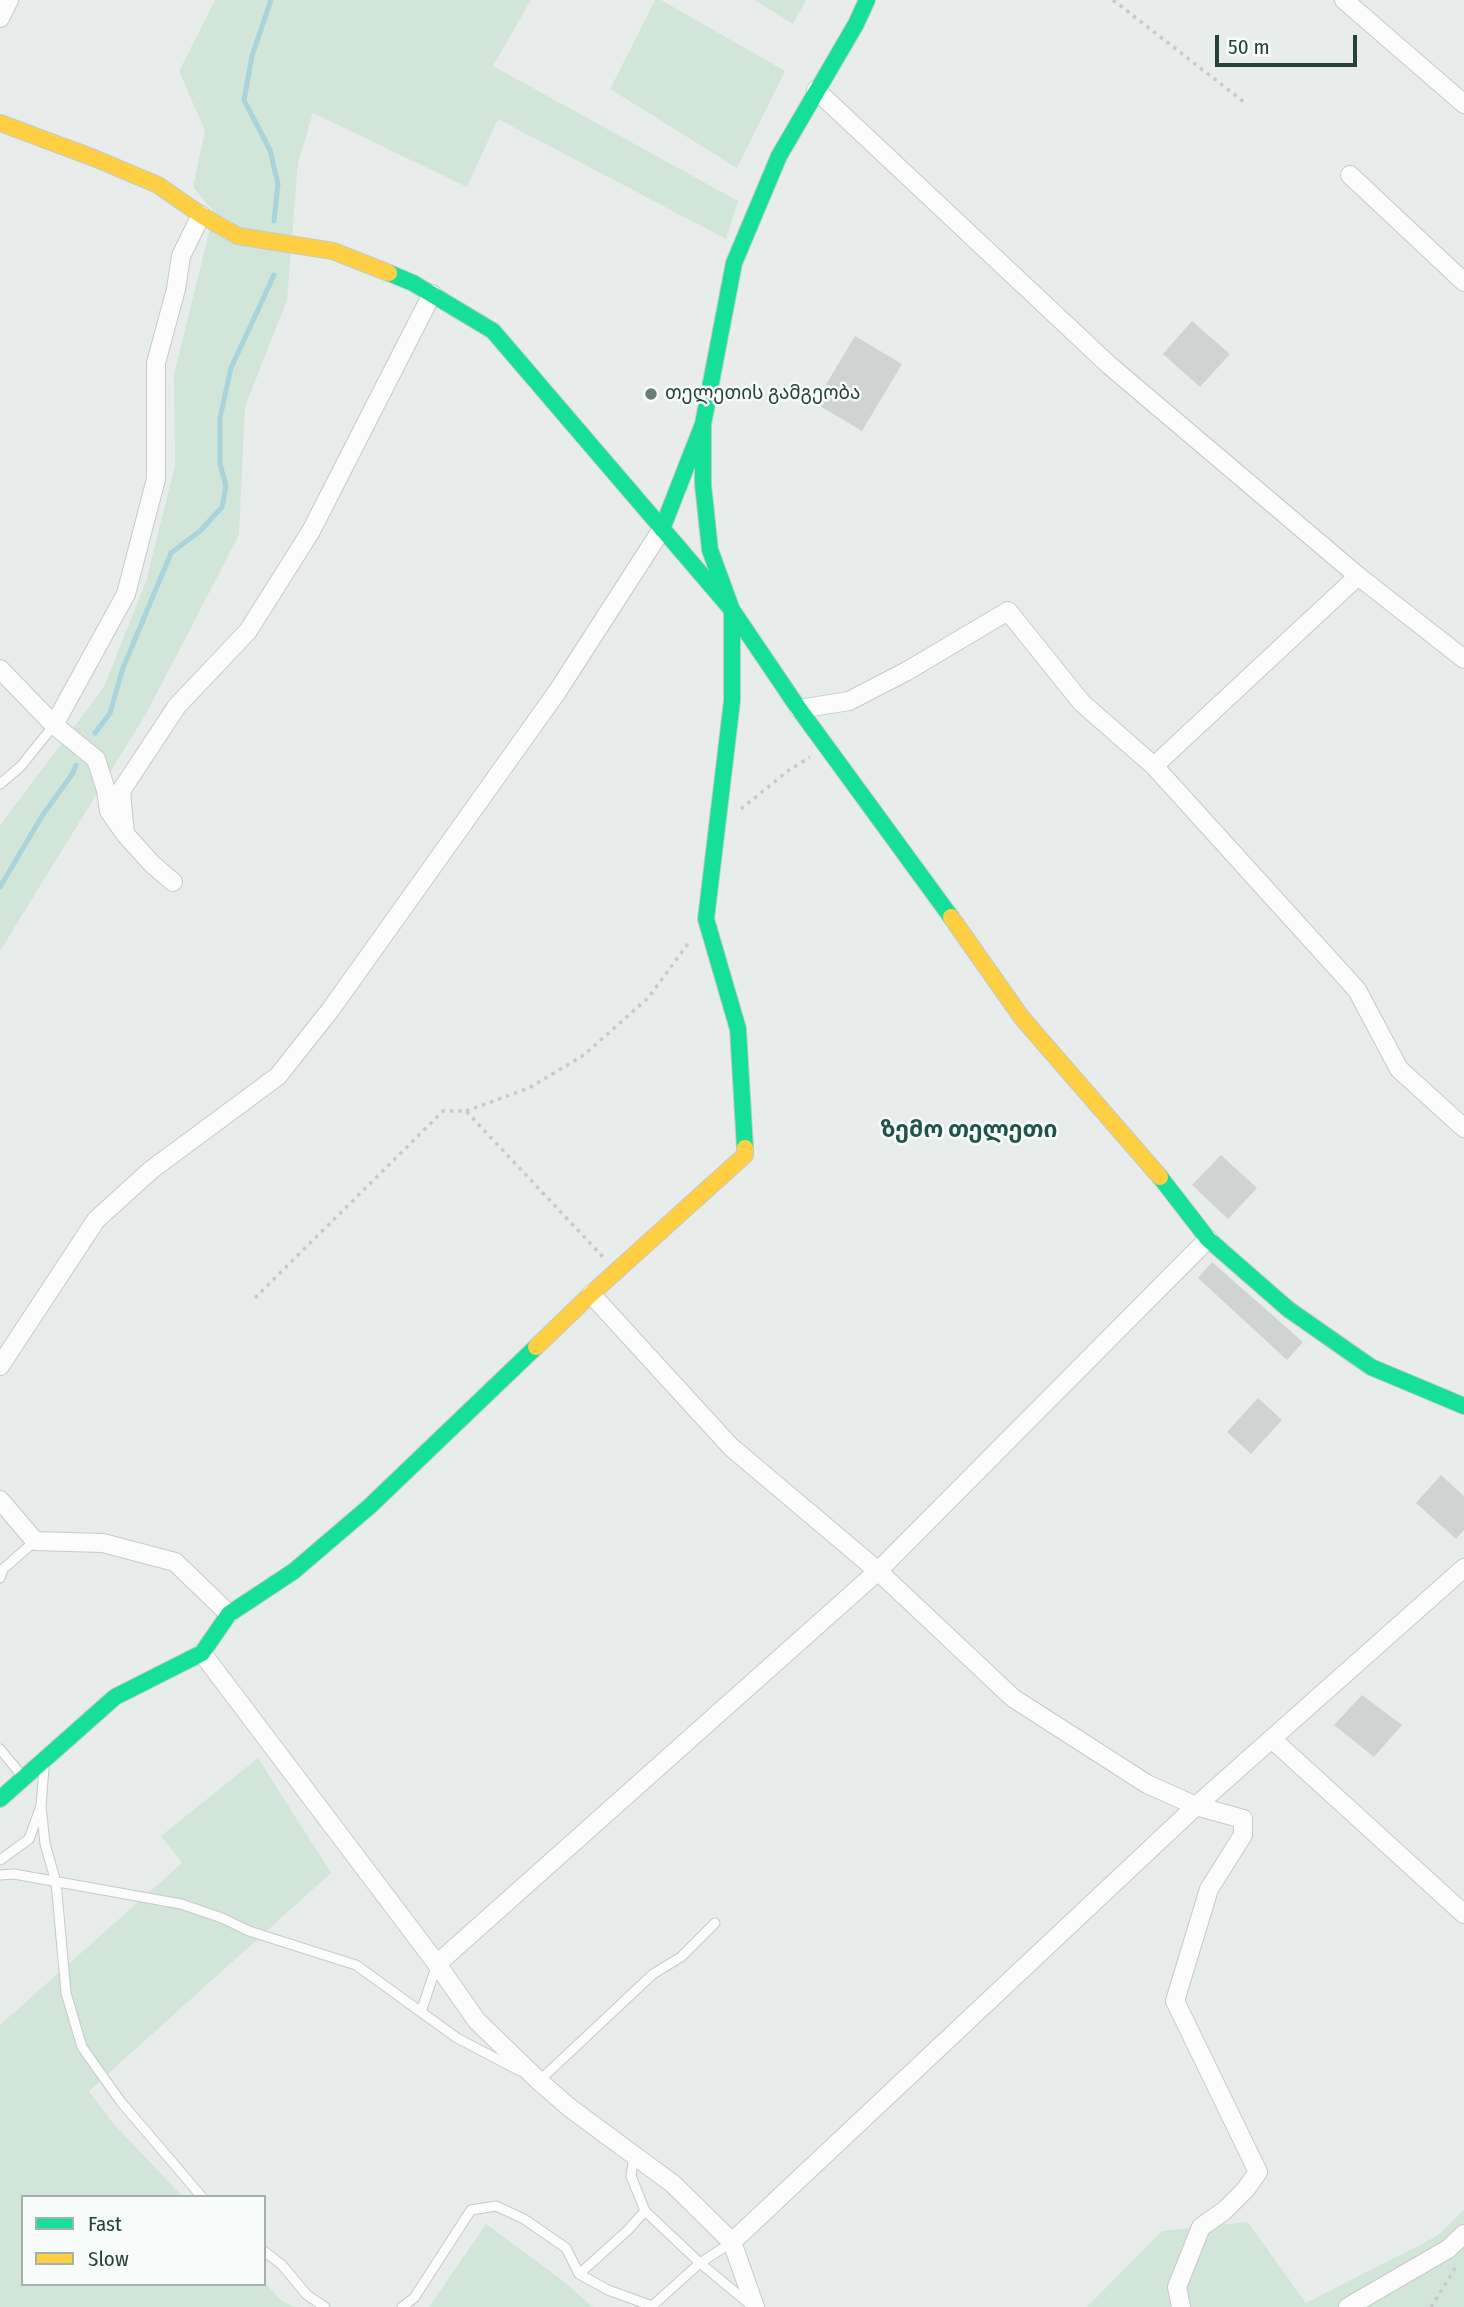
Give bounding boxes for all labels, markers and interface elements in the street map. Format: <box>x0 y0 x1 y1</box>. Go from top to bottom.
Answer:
scale bar <box>1219 21 1361 65</box>
text: 50 m <box>1228 34 1270 60</box>
place label: თელეთის გამგეობა <box>665 383 860 405</box>
marker: თელეთის გამგეობა <box>643 386 659 402</box>
district label: ზემო თელეთი <box>880 1117 1058 1145</box>
legend <box>21 2195 266 2286</box>
text: Fast <box>88 2211 122 2237</box>
text: Slow <box>88 2246 129 2272</box>

